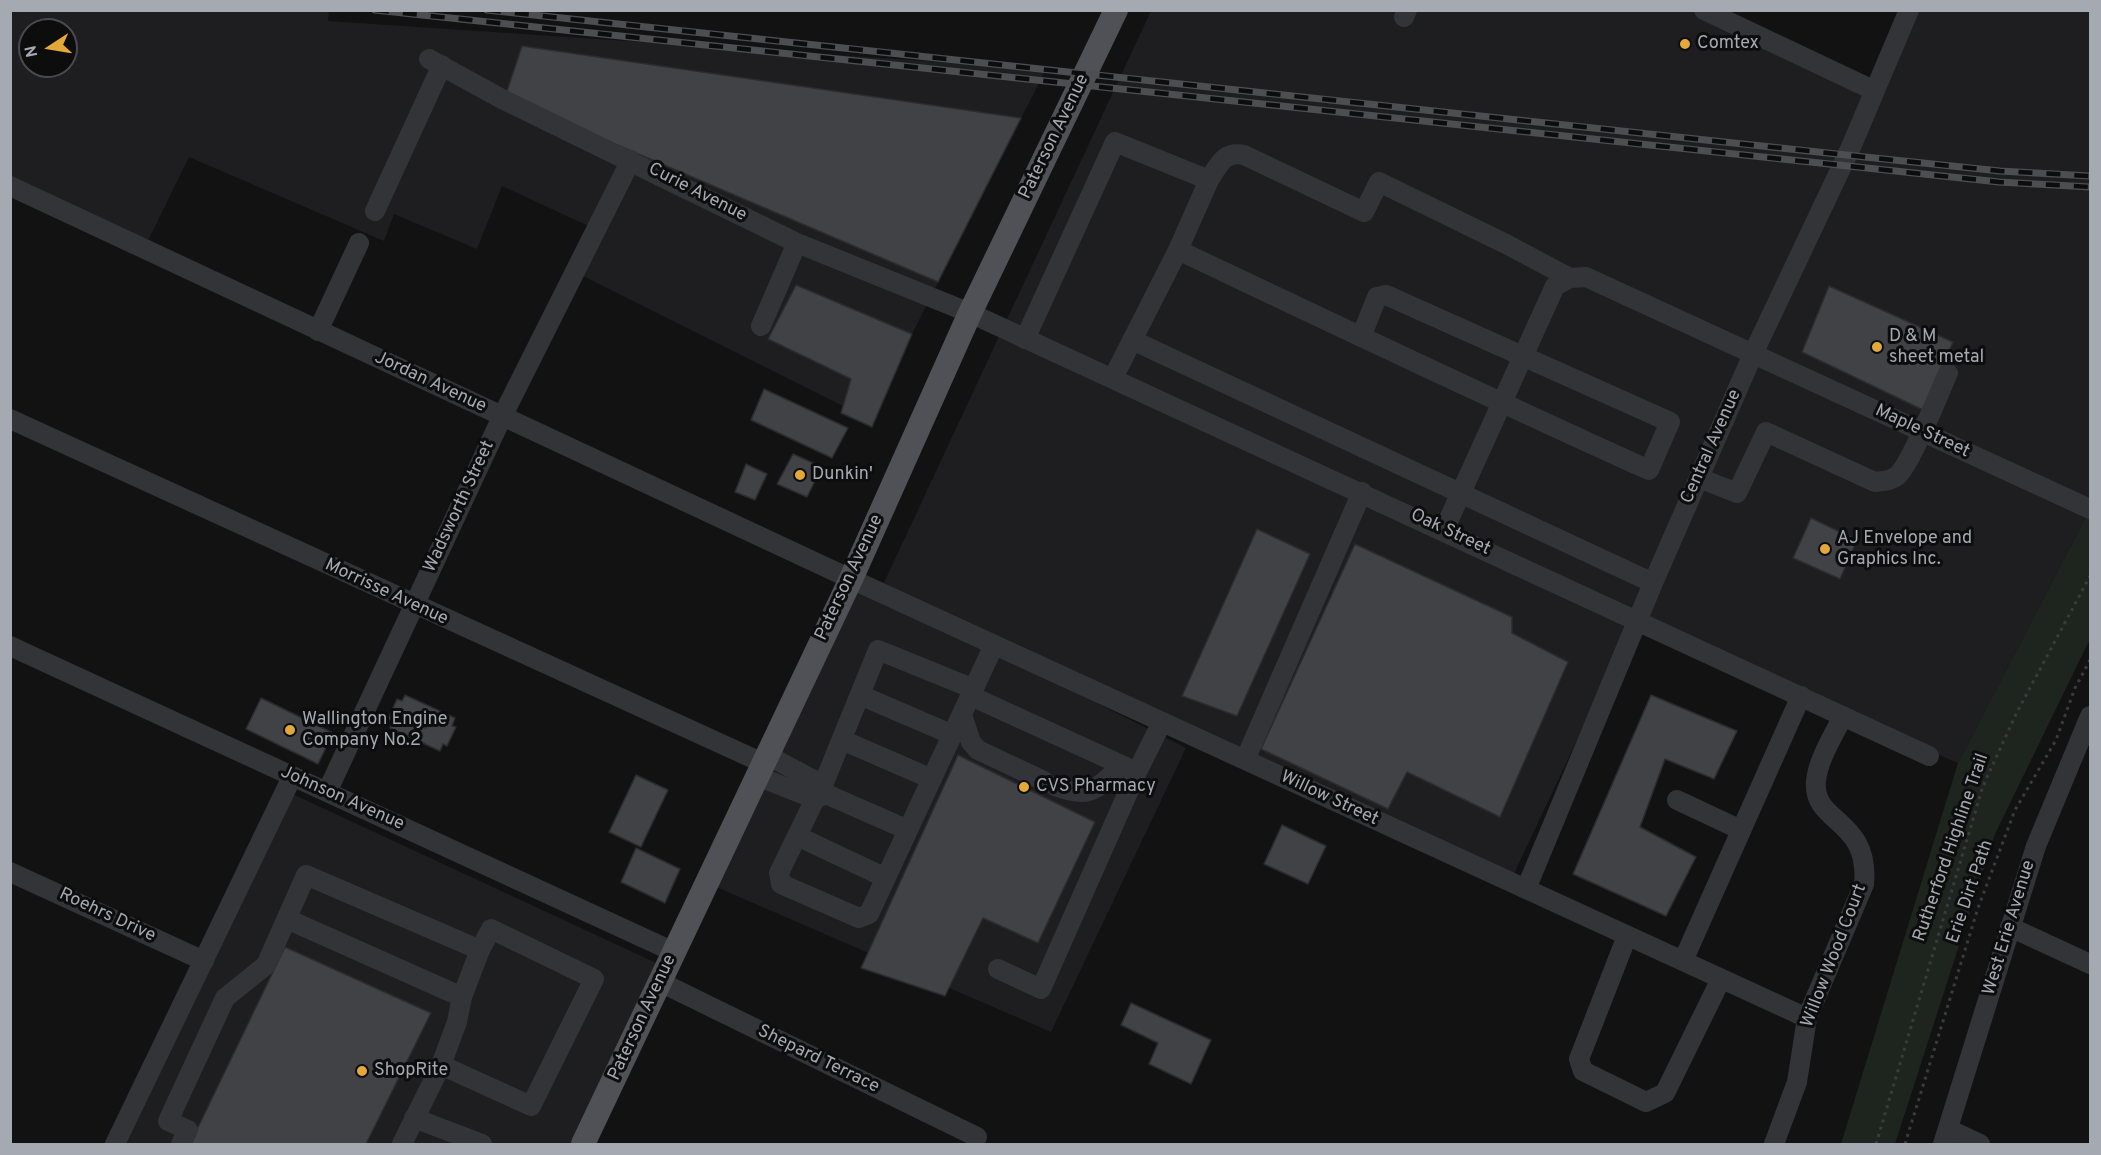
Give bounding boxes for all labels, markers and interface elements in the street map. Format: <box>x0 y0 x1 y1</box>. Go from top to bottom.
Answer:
north arrow <box>18 18 78 78</box>
place label: Comtex <box>1697 33 1759 55</box>
marker: Comtex <box>1678 37 1692 51</box>
text: N <box>21 44 43 59</box>
street label: Paterson Avenue <box>1015 71 1095 203</box>
street label: Curie Avenue <box>644 159 750 227</box>
place label: D & M sheet metal <box>1889 326 1984 368</box>
marker: D & M sheet metal <box>1870 340 1884 354</box>
street label: Jordan Avenue <box>371 348 489 418</box>
street label: Central Avenue <box>1677 387 1747 507</box>
street label: Maple Street <box>1871 401 1973 463</box>
street label: Wadsworth Street <box>420 438 500 576</box>
place label: Dunkin' <box>812 464 873 486</box>
marker: Dunkin' <box>793 468 807 482</box>
street label: Oak Street <box>1407 505 1493 561</box>
street label: Paterson Avenue <box>811 512 889 644</box>
place label: AJ Envelope and Graphics Inc. <box>1837 528 1972 570</box>
marker: AJ Envelope and Graphics Inc. <box>1818 542 1832 556</box>
street label: Morrisse Avenue <box>321 555 451 631</box>
place label: Wallington Engine Company No.2 <box>302 709 448 752</box>
marker: Wallington Engine Company No.2 <box>283 723 297 737</box>
street label: Rutherford Highline Trail <box>1910 751 1994 945</box>
street label: Johnson Avenue <box>277 762 407 836</box>
street label: Willow Street <box>1277 767 1381 831</box>
place label: CVS Pharmacy <box>1036 776 1156 798</box>
marker: CVS Pharmacy <box>1017 780 1031 794</box>
street label: Erie Dirt Path <box>1943 837 1999 947</box>
street label: West Erie Avenue <box>1979 858 2041 998</box>
street label: Willow Wood Court <box>1798 881 1872 1031</box>
street label: Roehrs Drive <box>55 884 159 948</box>
street label: Paterson Avenue <box>604 952 682 1084</box>
street label: Shepard Terrace <box>754 1021 882 1099</box>
place label: ShopRite <box>374 1060 448 1082</box>
marker: ShopRite <box>355 1064 369 1078</box>

